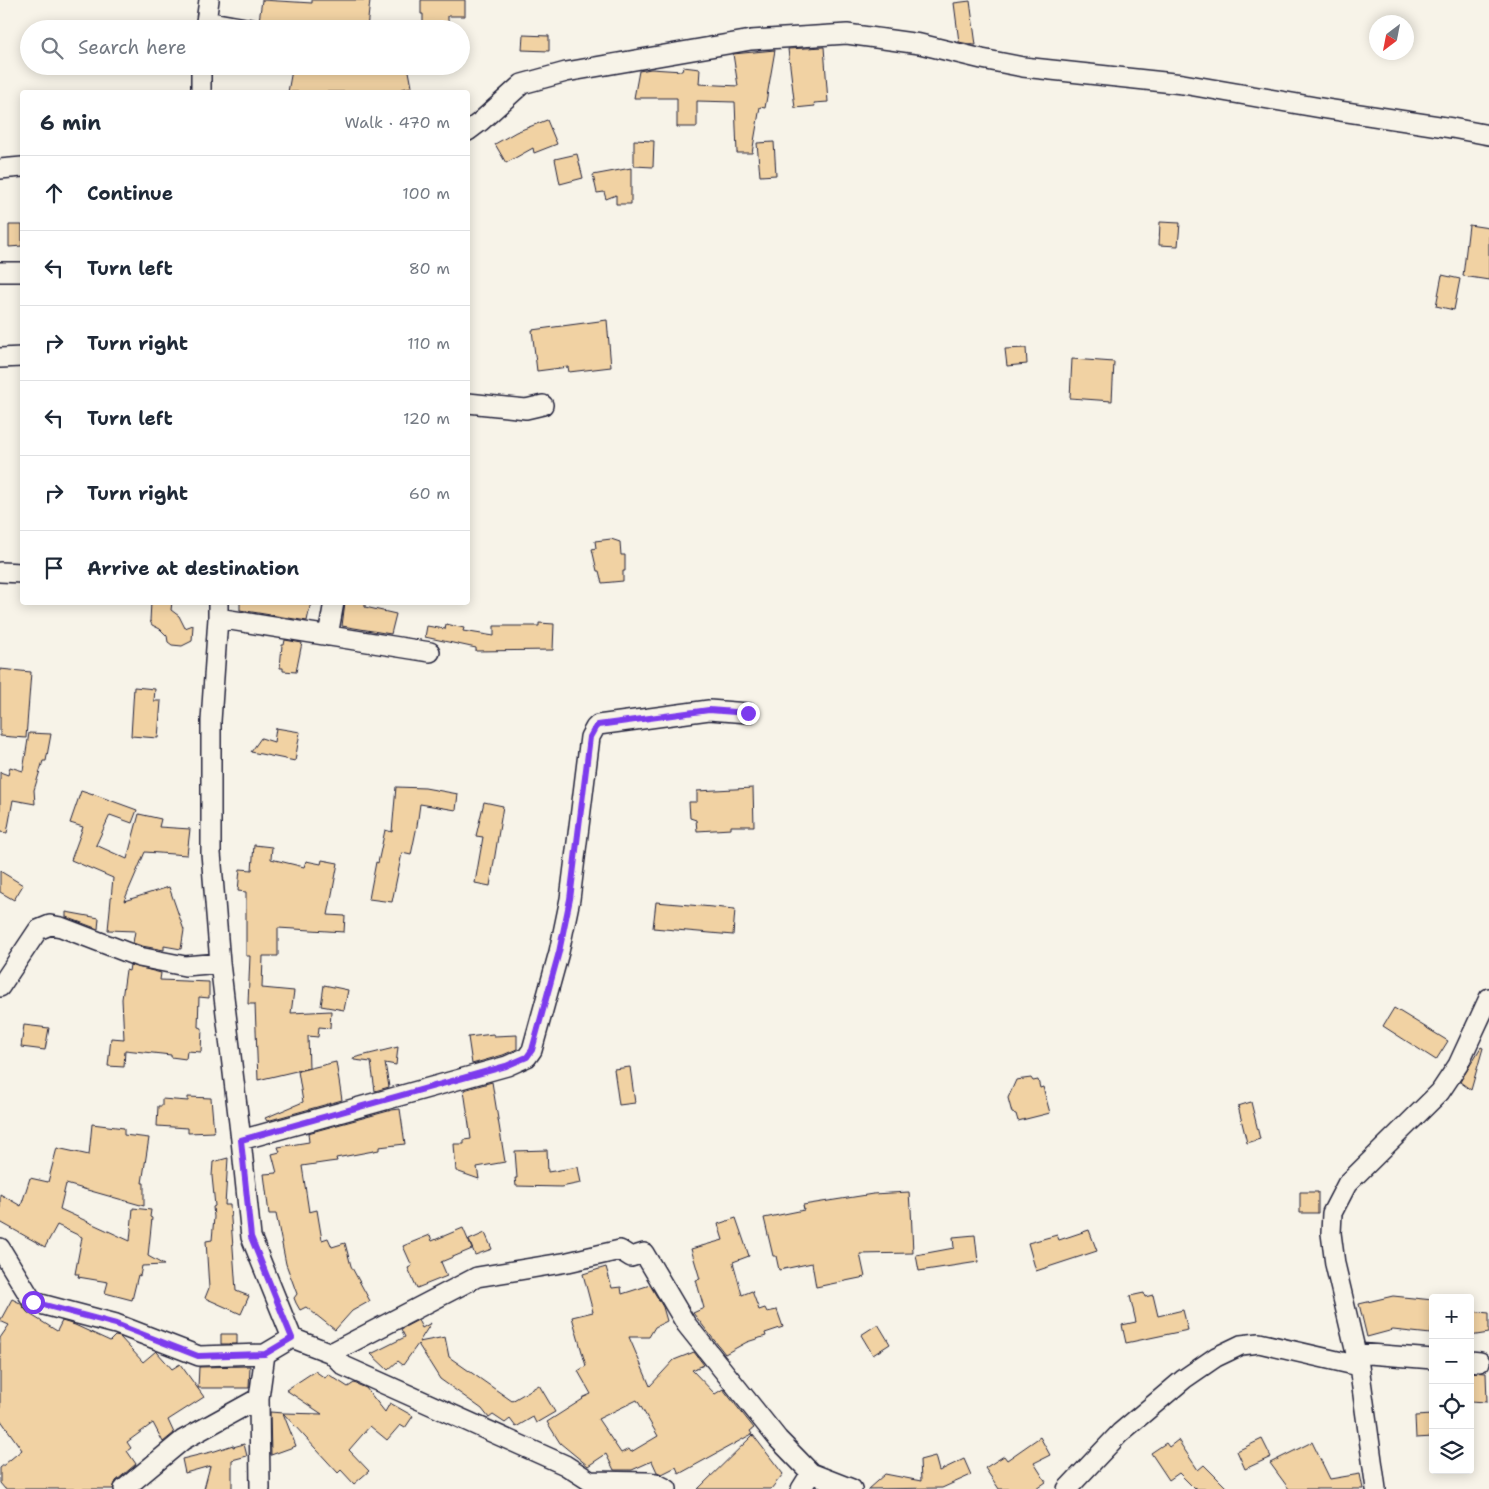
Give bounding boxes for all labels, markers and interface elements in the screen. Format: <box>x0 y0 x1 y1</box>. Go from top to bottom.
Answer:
north arrow <box>1369 15 1414 60</box>
search box <box>20 20 470 75</box>
icon: search <box>38 34 66 62</box>
text: Search here <box>78 35 187 60</box>
text: 6 min <box>40 109 101 137</box>
text: Walk · 470 m <box>345 112 450 133</box>
icon: ahead <box>40 179 68 207</box>
text: Continue <box>87 181 173 206</box>
text: 100 m <box>402 183 450 204</box>
icon: left <box>40 254 68 282</box>
text: Turn left <box>87 256 173 281</box>
text: 80 m <box>409 258 450 279</box>
icon: right <box>40 329 68 357</box>
text: Turn right <box>87 331 188 356</box>
text: 110 m <box>407 333 450 354</box>
icon: left <box>40 404 68 432</box>
text: Turn left <box>87 406 173 431</box>
text: 120 m <box>403 408 450 429</box>
icon: right <box>40 479 68 507</box>
text: Turn right <box>87 481 188 506</box>
text: 60 m <box>409 483 450 504</box>
icon: arrive <box>40 554 68 582</box>
text: Arrive at destination <box>87 556 299 581</box>
route end <box>737 702 760 725</box>
route start <box>22 1291 45 1314</box>
map controls <box>1429 1294 1474 1474</box>
button: + <box>1429 1294 1474 1339</box>
button: − <box>1429 1339 1474 1384</box>
button: locate <box>1429 1384 1474 1429</box>
button: layers <box>1429 1429 1474 1474</box>

